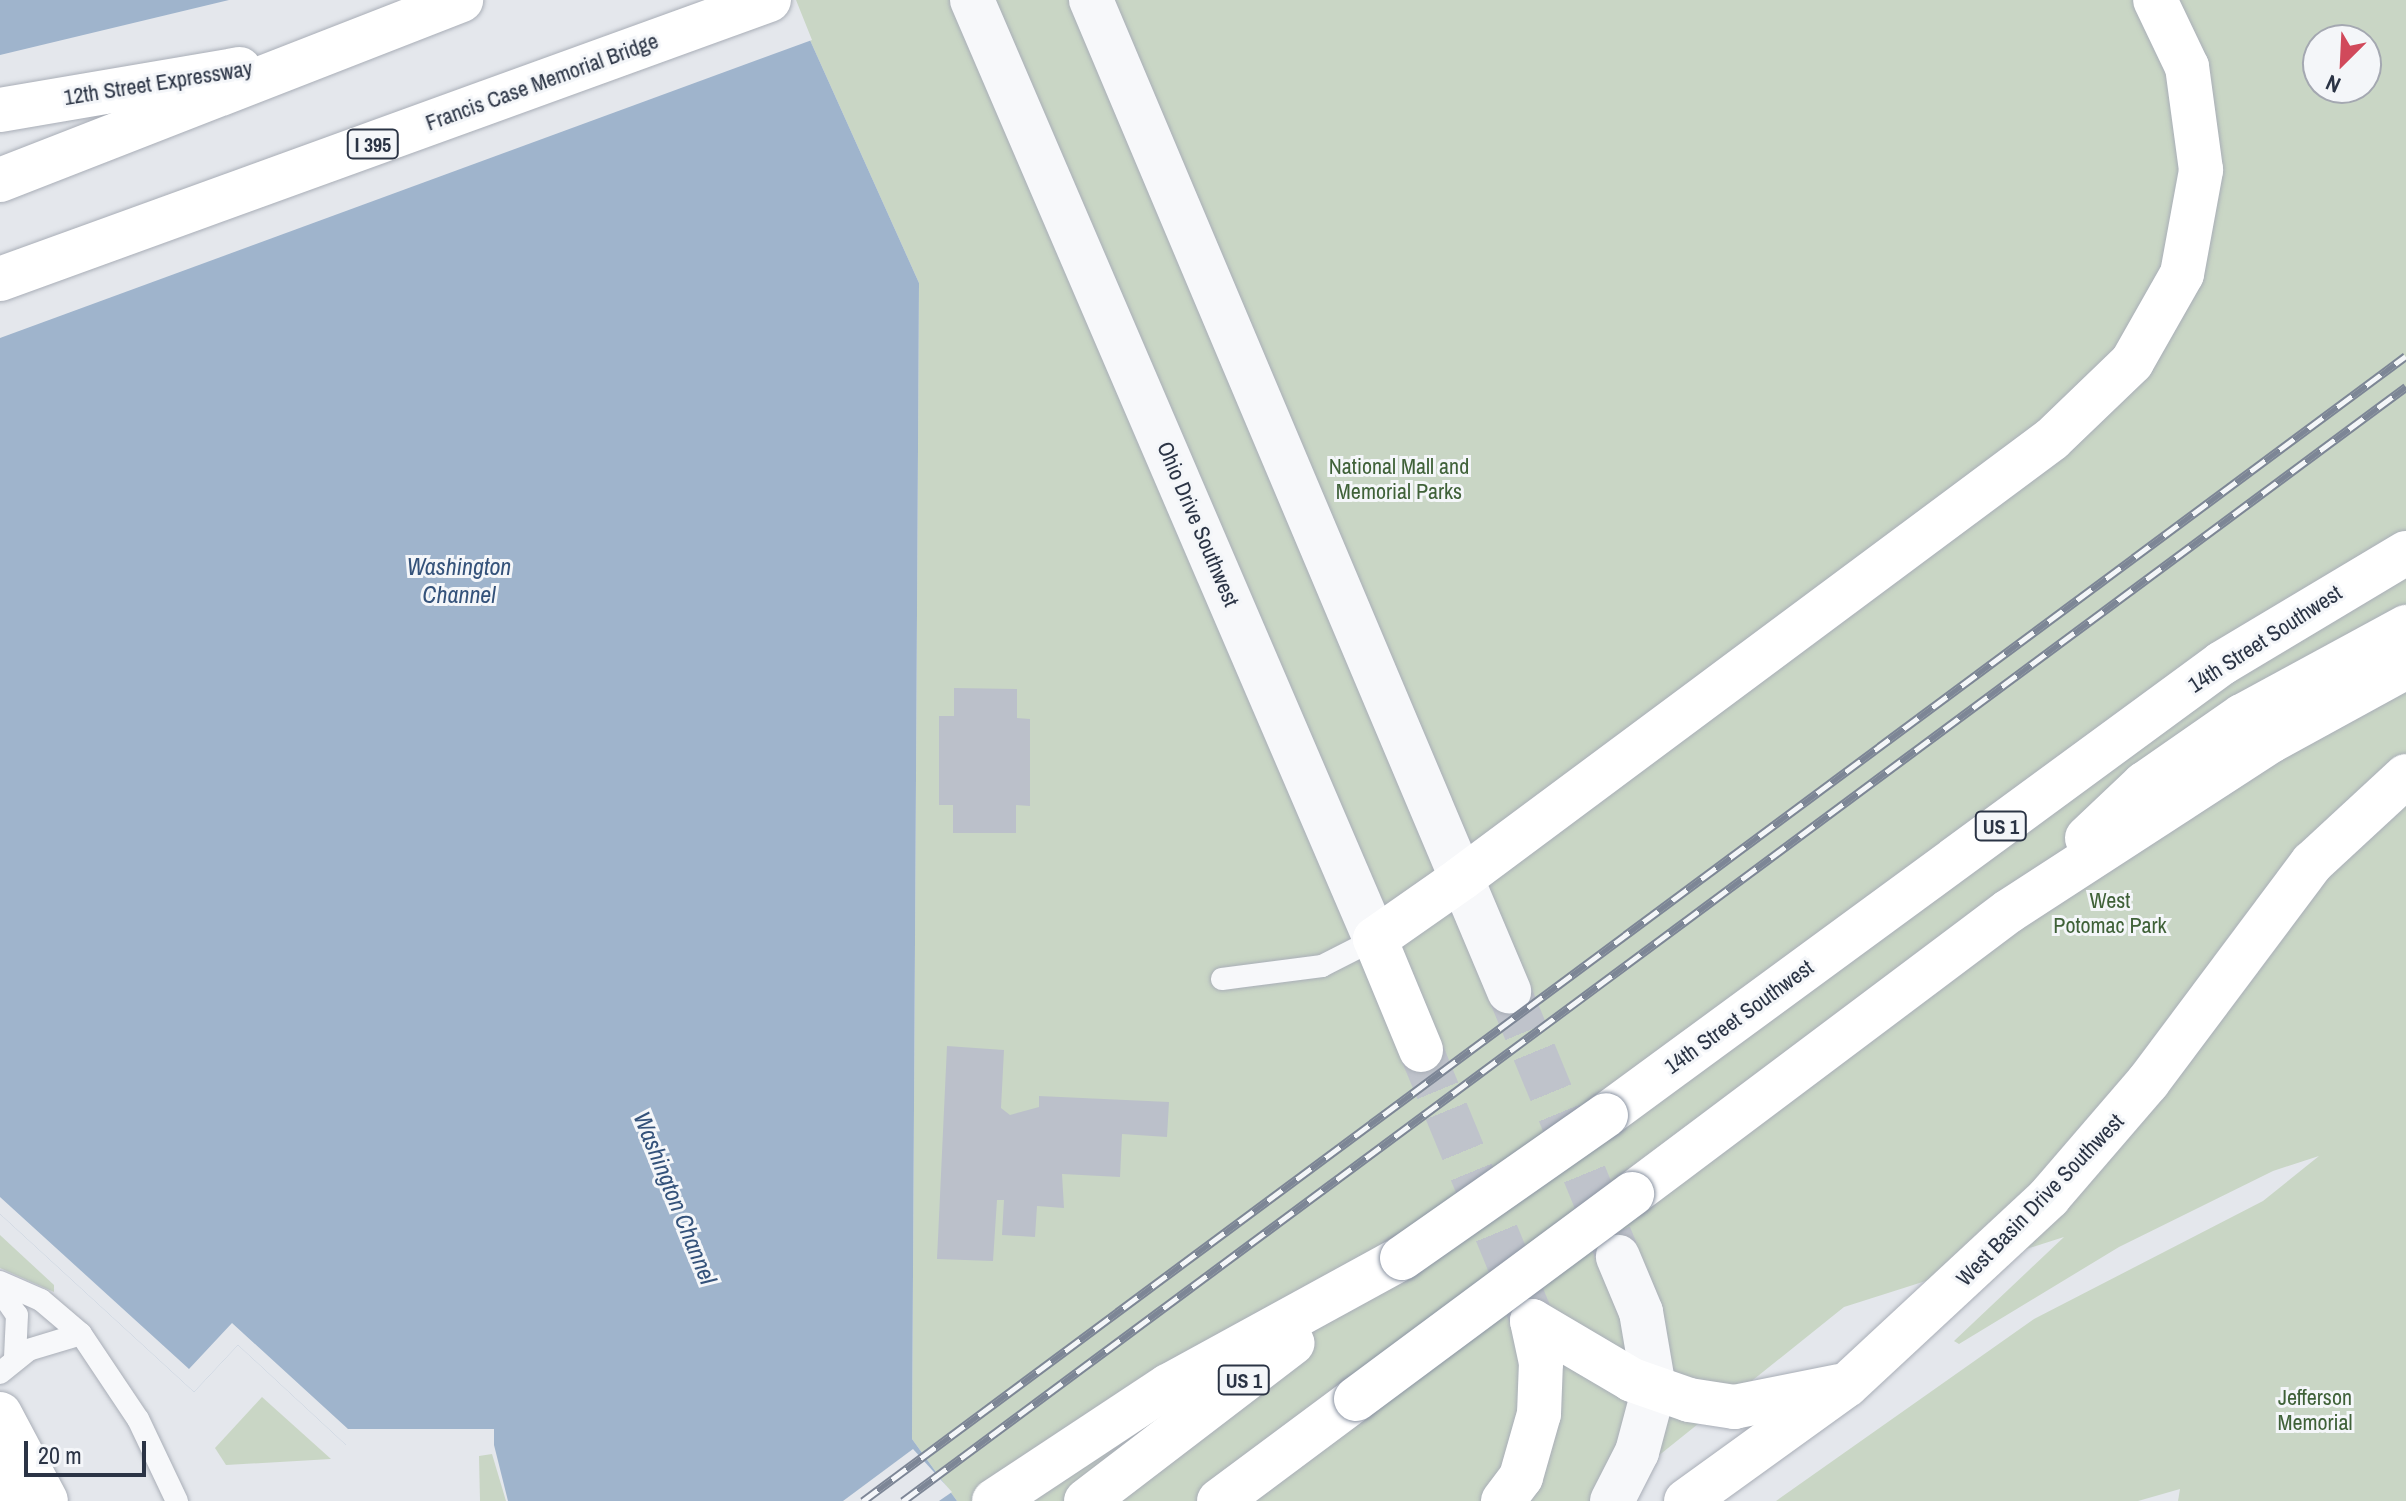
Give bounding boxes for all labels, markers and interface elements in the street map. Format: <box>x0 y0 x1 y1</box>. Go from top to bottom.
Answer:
north arrow <box>2302 24 2382 104</box>
street label: Francis Case Memorial Bridge <box>422 28 662 136</box>
street label: 12th Street Expressway <box>62 55 254 111</box>
text: N <box>2321 68 2345 100</box>
road number: I 395 <box>345 128 401 160</box>
street label: Ohio Drive Southwest <box>1151 438 1245 610</box>
park label: National Mall and Memorial Parks <box>1329 453 1469 504</box>
water label: Washington Channel <box>407 553 511 609</box>
street label: 14th Street Southwest <box>2183 580 2347 698</box>
road number: US 1 <box>1973 810 2029 842</box>
park label: West Potomac Park <box>2053 887 2167 938</box>
street label: 14th Street Southwest <box>1659 954 1819 1080</box>
water label: Washington Channel <box>627 1108 723 1288</box>
street label: West Basin Drive Southwest <box>1951 1108 2129 1292</box>
road number: US 1 <box>1216 1364 1272 1396</box>
park label: Jefferson Memorial <box>2277 1384 2353 1436</box>
scale bar <box>28 1425 150 1475</box>
text: 20 m <box>38 1439 82 1471</box>

